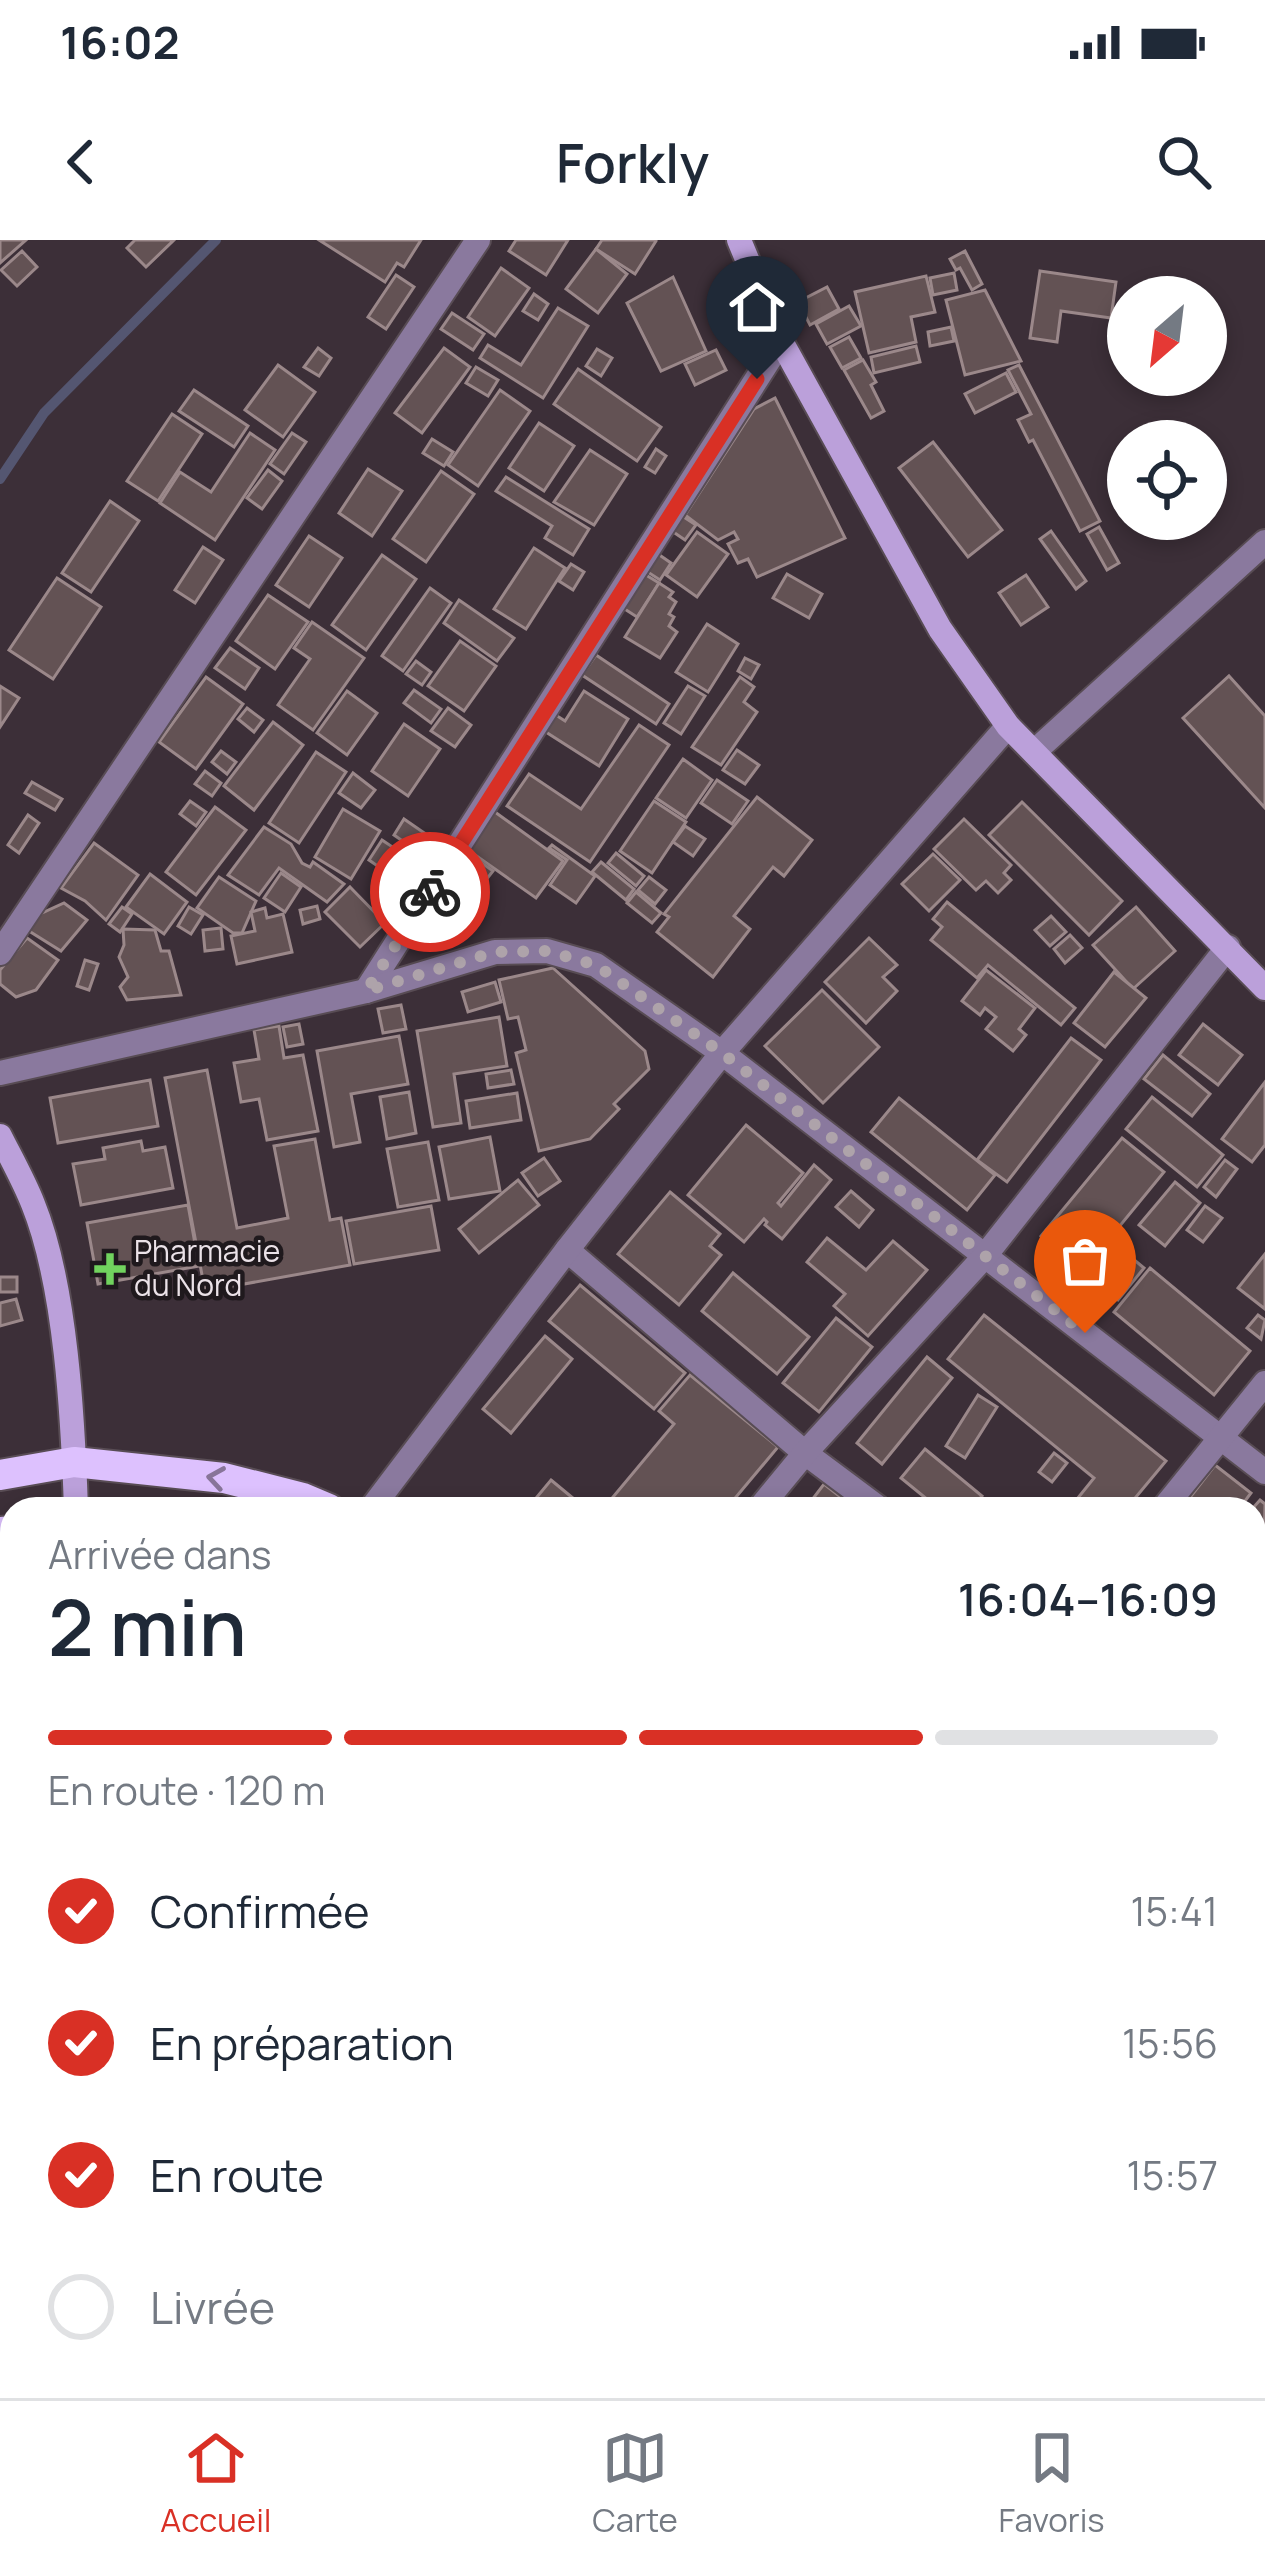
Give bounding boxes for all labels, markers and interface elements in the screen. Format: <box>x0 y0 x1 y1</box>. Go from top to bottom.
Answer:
text: 16:02 <box>60 11 180 73</box>
text: Forkly <box>556 125 709 199</box>
icon: back <box>48 129 114 195</box>
icon: search <box>1151 129 1217 195</box>
pin <box>706 256 808 379</box>
icon: home <box>724 274 790 340</box>
north arrow <box>1107 276 1227 396</box>
map controls <box>1107 276 1227 540</box>
button: locate <box>1107 420 1227 540</box>
courier <box>370 832 490 952</box>
icon: bike <box>397 859 463 925</box>
pin <box>1034 1210 1136 1333</box>
icon: bag <box>1052 1228 1118 1294</box>
place label: Pharmacie du Nord <box>134 1230 280 1305</box>
marker: Pharmacie du Nord <box>97 1256 123 1282</box>
one-way arrow <box>207 1466 226 1492</box>
text: Arrivée dans <box>48 1527 272 1581</box>
text: 16:04–16:09 <box>958 1568 1218 1630</box>
text: 2 min <box>48 1573 247 1679</box>
text: En route · 120 m <box>48 1763 325 1817</box>
icon: check <box>48 1878 114 1944</box>
text: Confirmée <box>150 1880 370 1942</box>
text: 15:41 <box>1130 1884 1218 1938</box>
icon: check <box>48 2010 114 2076</box>
text: En préparation <box>150 2012 454 2074</box>
text: 15:56 <box>1122 2016 1218 2070</box>
icon: check <box>48 2142 114 2208</box>
text: En route <box>150 2144 324 2206</box>
text: 15:57 <box>1127 2148 1218 2202</box>
text: Livrée <box>150 2276 275 2338</box>
tab: Accueil <box>160 2425 272 2542</box>
tab: Carte <box>592 2425 678 2542</box>
tab: Favoris <box>999 2425 1105 2542</box>

